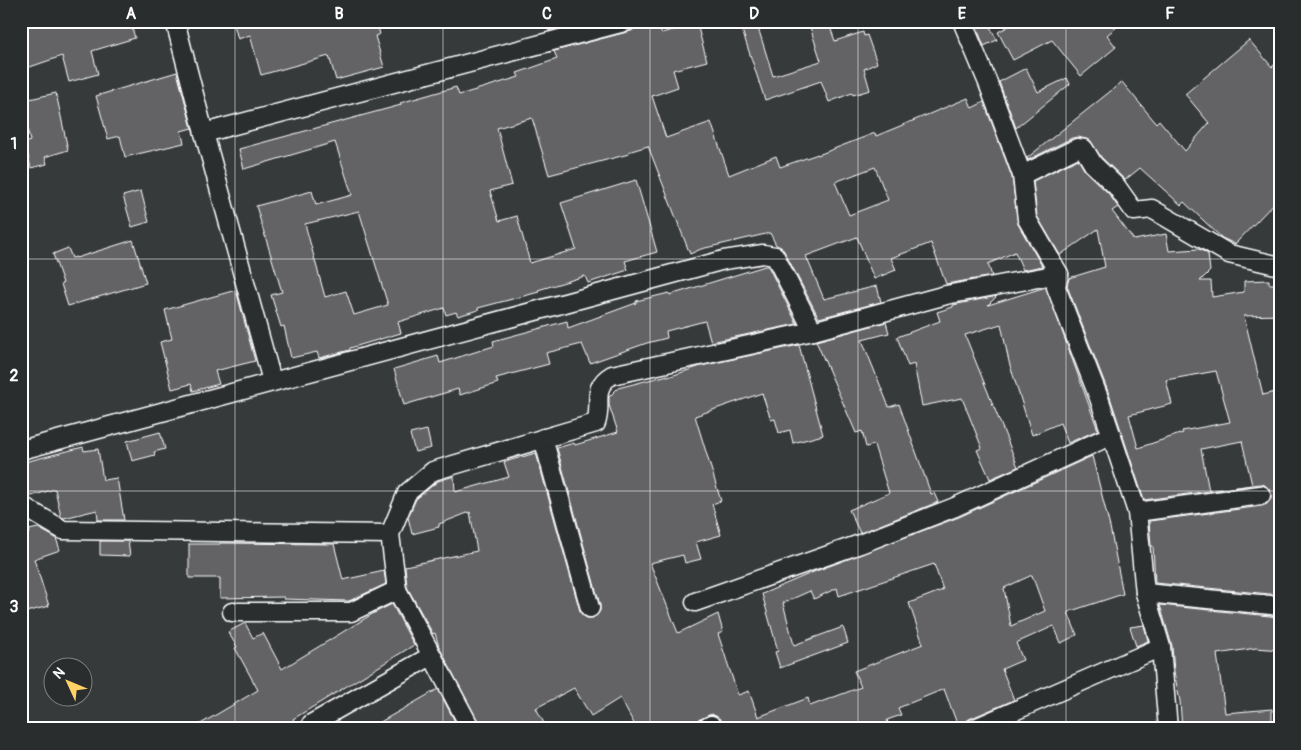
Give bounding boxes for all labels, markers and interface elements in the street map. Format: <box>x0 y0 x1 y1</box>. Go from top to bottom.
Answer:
text: A <box>126 4 137 24</box>
text: B <box>334 4 344 24</box>
text: C <box>542 4 552 24</box>
text: D <box>749 4 759 24</box>
text: E <box>958 4 967 24</box>
text: F <box>1165 4 1175 24</box>
text: 1 <box>11 134 17 154</box>
text: 2 <box>10 366 19 386</box>
text: 3 <box>10 597 19 617</box>
north arrow <box>42 658 92 708</box>
text: N <box>50 664 68 683</box>

